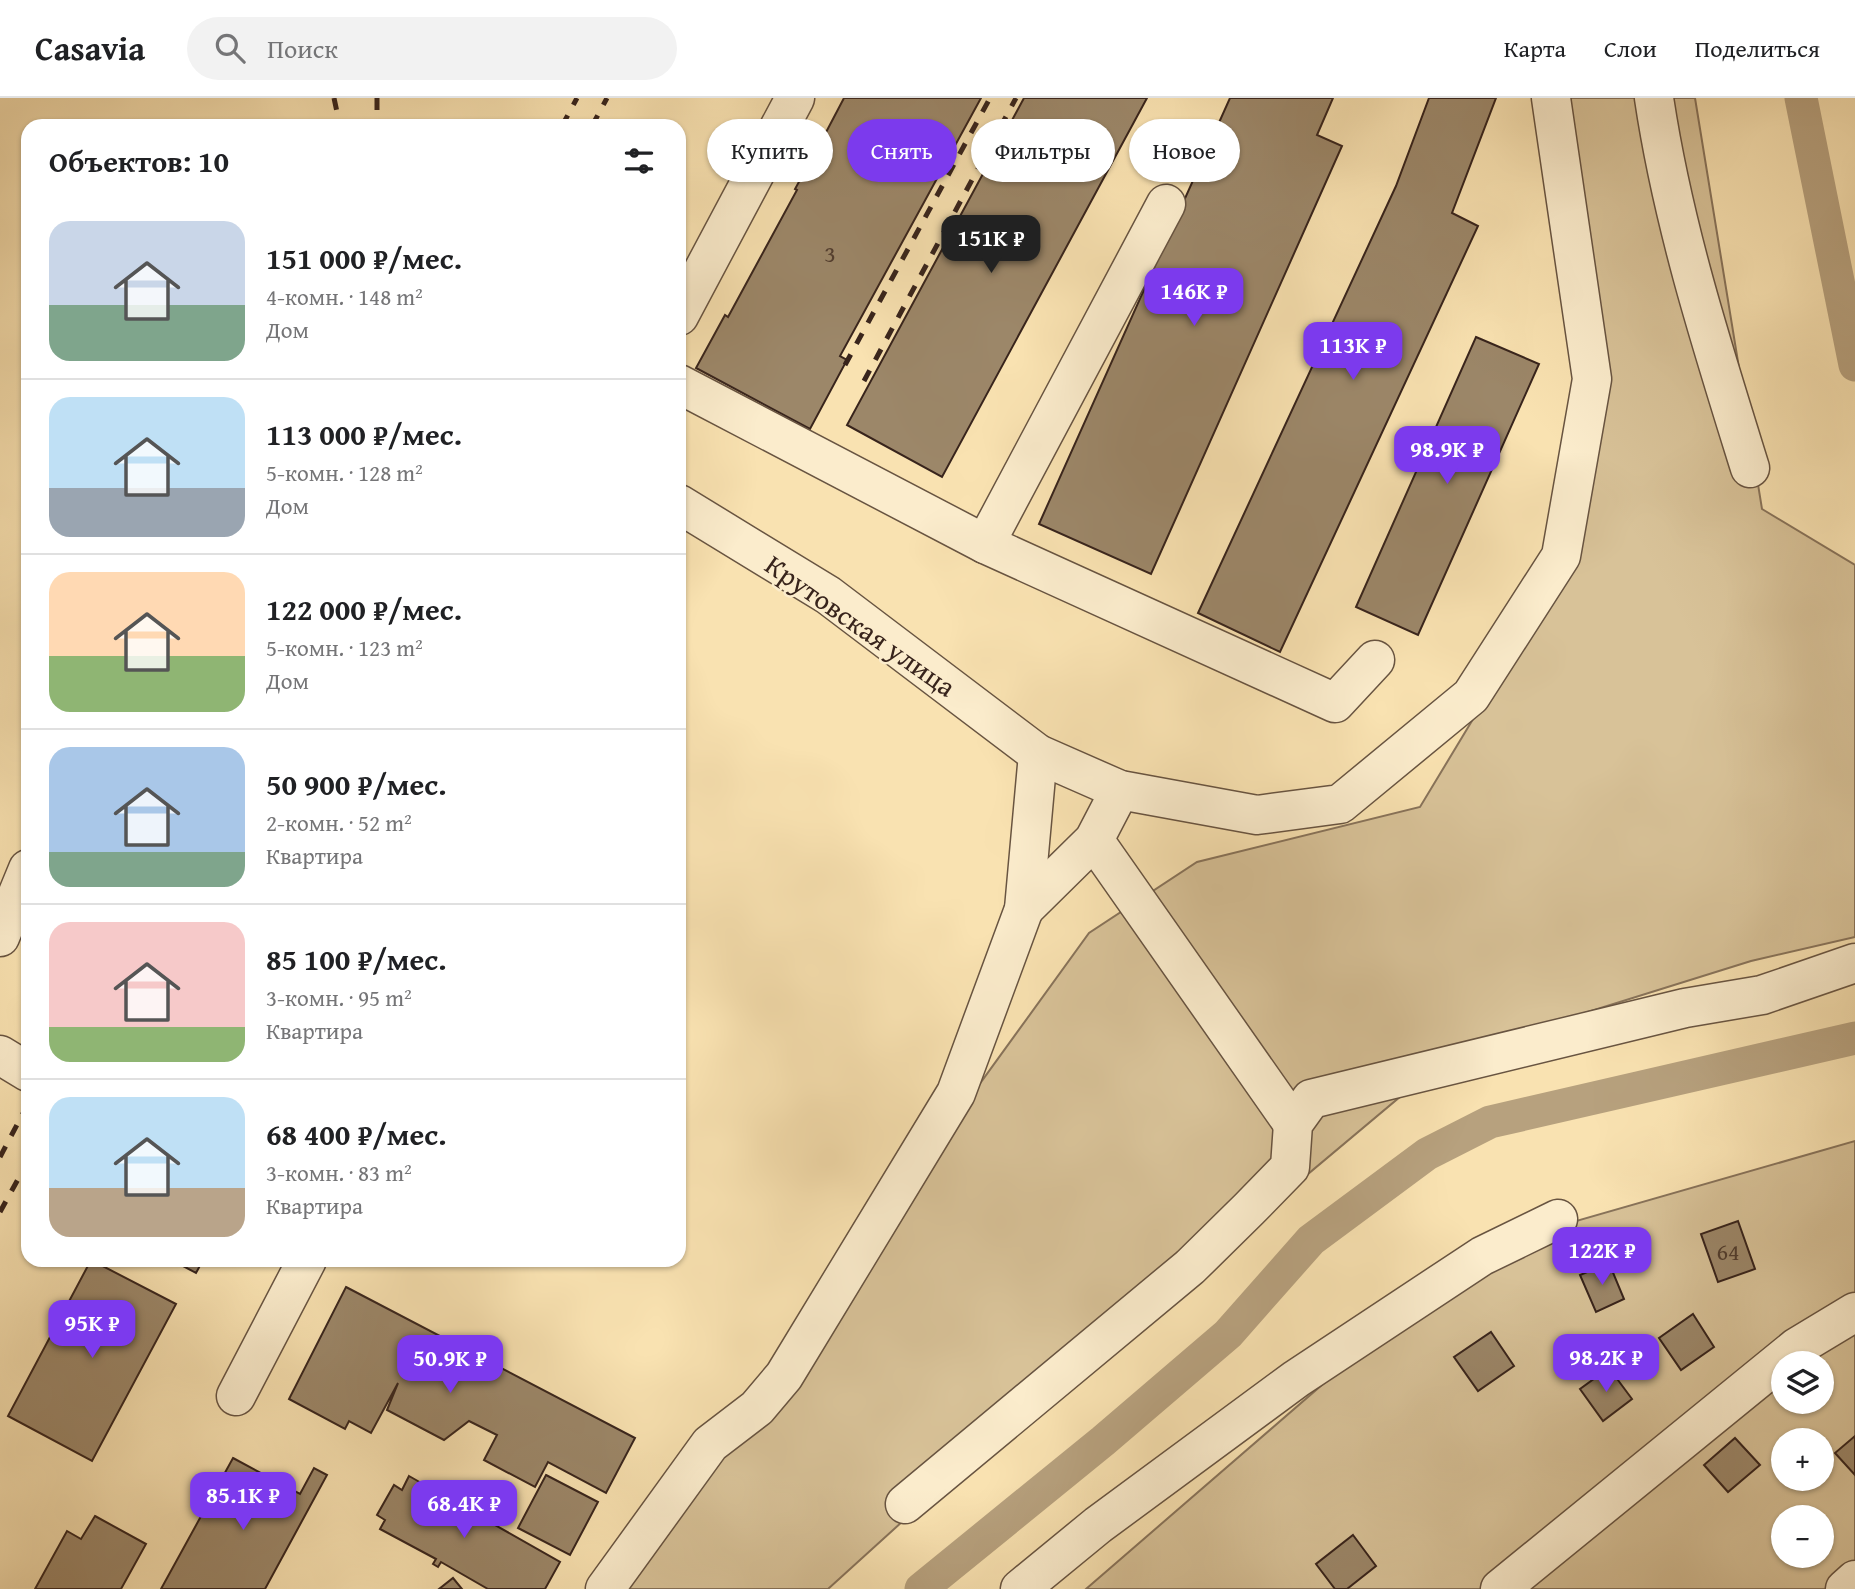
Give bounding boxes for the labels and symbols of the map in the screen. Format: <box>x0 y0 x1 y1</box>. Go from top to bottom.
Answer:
pin: 151K ₽ <box>934 216 1048 275</box>
house number: 3 <box>824 236 836 271</box>
pin: 146K ₽ <box>1137 268 1251 328</box>
pin: 113K ₽ <box>1296 322 1410 382</box>
pin: 98.9K ₽ <box>1382 426 1512 486</box>
street label: Крутовская улица <box>757 544 965 707</box>
pin: 122K ₽ <box>1545 1228 1659 1287</box>
house number: 64 <box>1716 1234 1740 1269</box>
pin: 95K ₽ <box>43 1300 141 1360</box>
pin: 98.2K ₽ <box>1541 1334 1671 1394</box>
pin: 50.9K ₽ <box>385 1336 515 1395</box>
pin: 85.1K ₽ <box>178 1472 308 1532</box>
pin: 68.4K ₽ <box>399 1480 529 1540</box>

